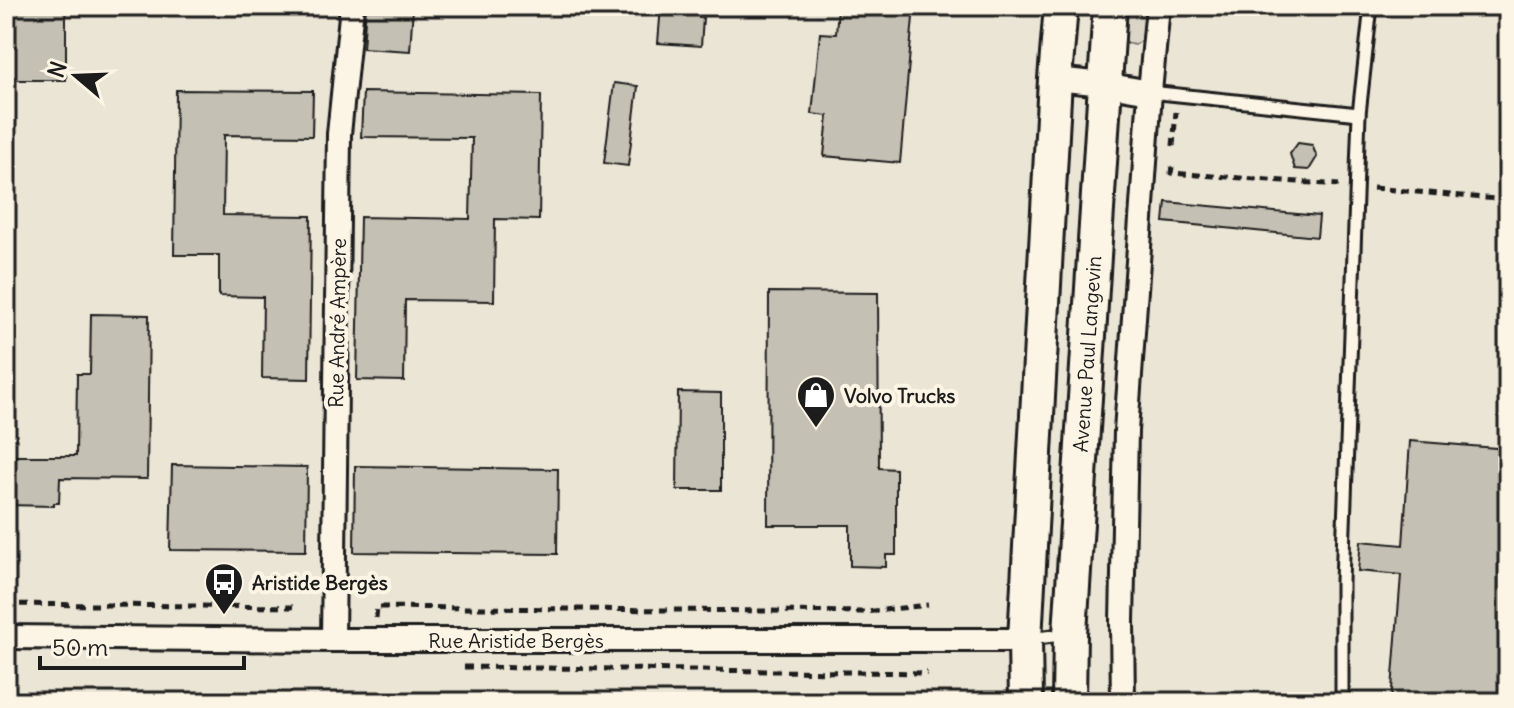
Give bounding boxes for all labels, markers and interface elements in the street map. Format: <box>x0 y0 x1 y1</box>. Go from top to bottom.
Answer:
north arrow <box>36 36 116 116</box>
text: N <box>41 58 73 81</box>
street label: Rue André Ampère <box>323 238 351 408</box>
street label: Avenue Paul Langevin <box>1068 255 1106 453</box>
shop icon: Volvo Trucks <box>795 374 837 429</box>
place label: Volvo Trucks <box>844 383 955 408</box>
bus stop icon: Aristide Bergès <box>203 561 245 616</box>
place label: Aristide Bergès <box>252 570 388 595</box>
scale bar <box>40 620 244 670</box>
street label: Rue Aristide Bergès <box>428 628 604 653</box>
text: 50 m <box>52 632 108 662</box>

